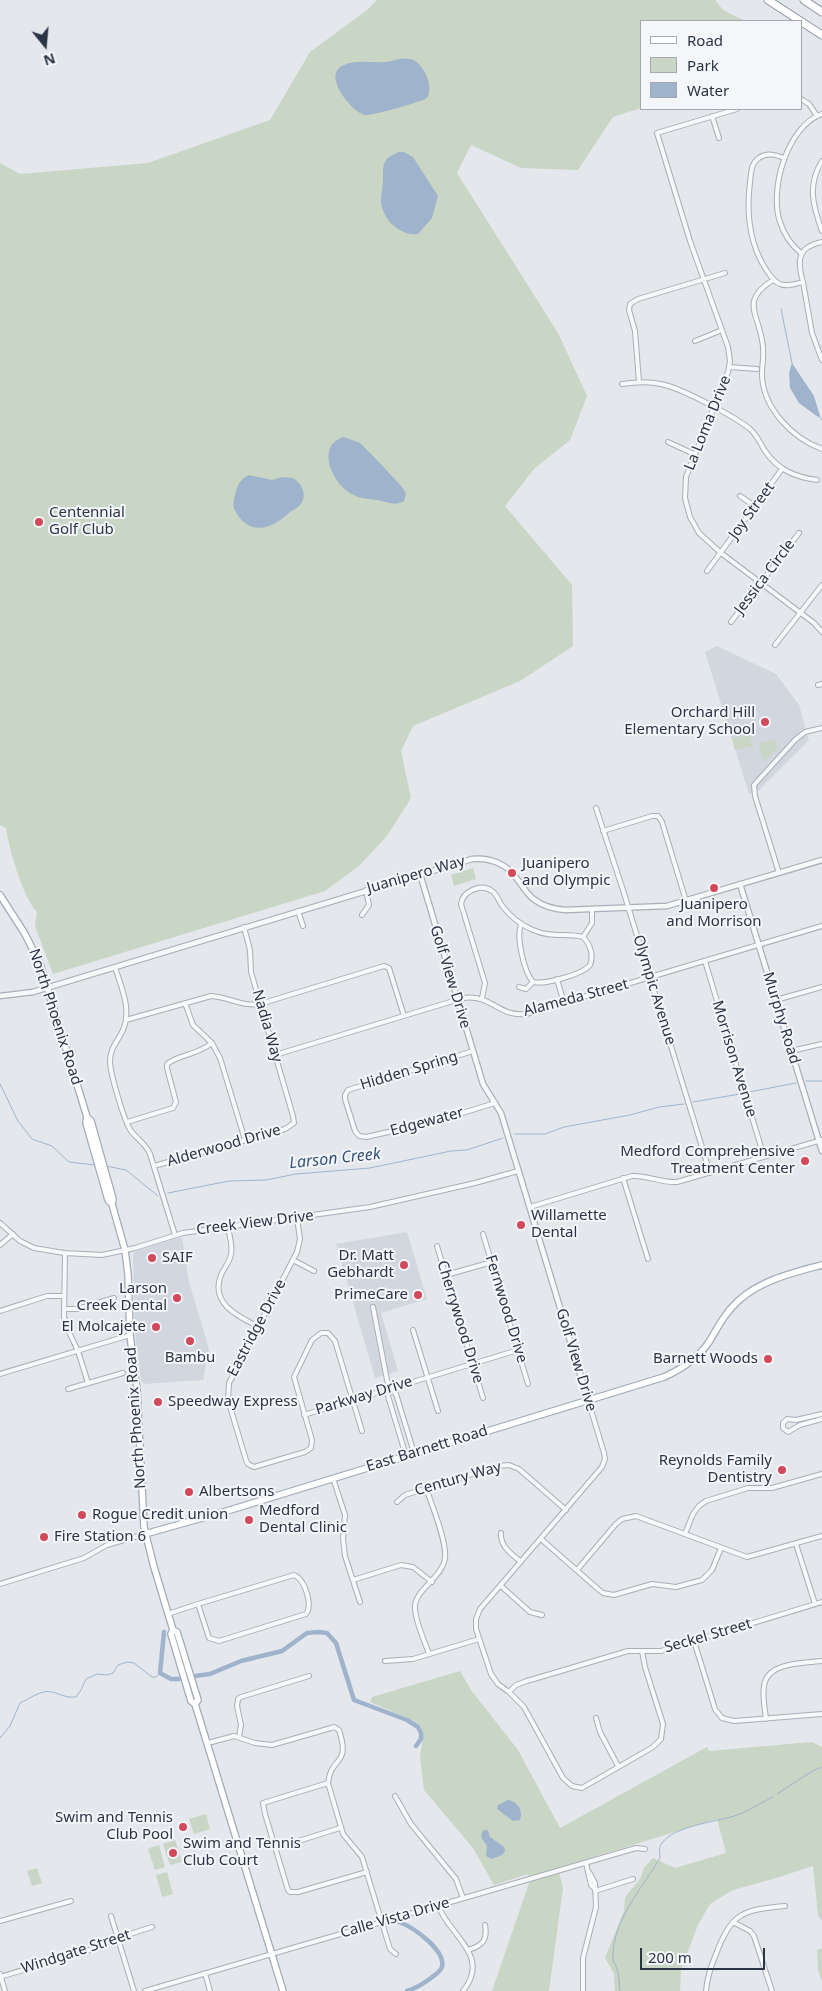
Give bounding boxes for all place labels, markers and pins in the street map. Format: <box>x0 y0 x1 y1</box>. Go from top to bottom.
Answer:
place label: Centennial Golf Club <box>49 504 125 539</box>
marker: Centennial Golf Club <box>33 516 45 528</box>
place label: Orchard Hill Elementary School <box>624 704 755 739</box>
marker: Orchard Hill Elementary School <box>759 716 771 728</box>
place label: Juanipero and Olympic <box>522 855 610 890</box>
marker: Juanipero and Olympic <box>506 867 518 879</box>
marker: Juanipero and Morrison <box>708 882 720 894</box>
place label: Juanipero and Morrison <box>666 896 762 931</box>
place label: Medford Comprehensive Treatment Center <box>620 1143 795 1178</box>
marker: Medford Comprehensive Treatment Center <box>799 1155 811 1167</box>
place label: Willamette Dental <box>531 1207 607 1242</box>
marker: Willamette Dental <box>515 1219 527 1231</box>
place label: Dr. Matt Gebhardt <box>327 1247 394 1282</box>
place label: SAIF <box>162 1249 193 1267</box>
marker: SAIF <box>146 1252 158 1264</box>
marker: Dr. Matt Gebhardt <box>398 1259 410 1271</box>
place label: Larson Creek Dental <box>76 1280 167 1315</box>
place label: PrimeCare <box>334 1286 408 1304</box>
marker: PrimeCare <box>412 1289 424 1301</box>
marker: Larson Creek Dental <box>171 1292 183 1304</box>
place label: El Molcajete <box>62 1318 146 1336</box>
marker: El Molcajete <box>150 1321 162 1333</box>
marker: Bambu <box>184 1335 196 1347</box>
place label: Bambu <box>165 1349 215 1367</box>
place label: Barnett Woods <box>653 1350 758 1368</box>
marker: Barnett Woods <box>762 1353 774 1365</box>
place label: Speedway Express <box>168 1393 298 1411</box>
marker: Speedway Express <box>152 1396 164 1408</box>
place label: Reynolds Family Dentistry <box>659 1452 772 1487</box>
marker: Reynolds Family Dentistry <box>776 1464 788 1476</box>
place label: Albertsons <box>199 1483 274 1501</box>
marker: Albertsons <box>183 1486 195 1498</box>
place label: Medford Dental Clinic <box>259 1502 347 1537</box>
place label: Rogue Credit union <box>92 1506 228 1524</box>
marker: Rogue Credit union <box>76 1509 88 1521</box>
marker: Medford Dental Clinic <box>243 1514 255 1526</box>
place label: Fire Station 6 <box>54 1528 146 1546</box>
marker: Fire Station 6 <box>38 1531 50 1543</box>
place label: Swim and Tennis Club Pool <box>55 1809 173 1844</box>
marker: Swim and Tennis Club Pool <box>177 1821 189 1833</box>
place label: Swim and Tennis Club Court <box>183 1835 301 1870</box>
marker: Swim and Tennis Club Court <box>167 1847 179 1859</box>

